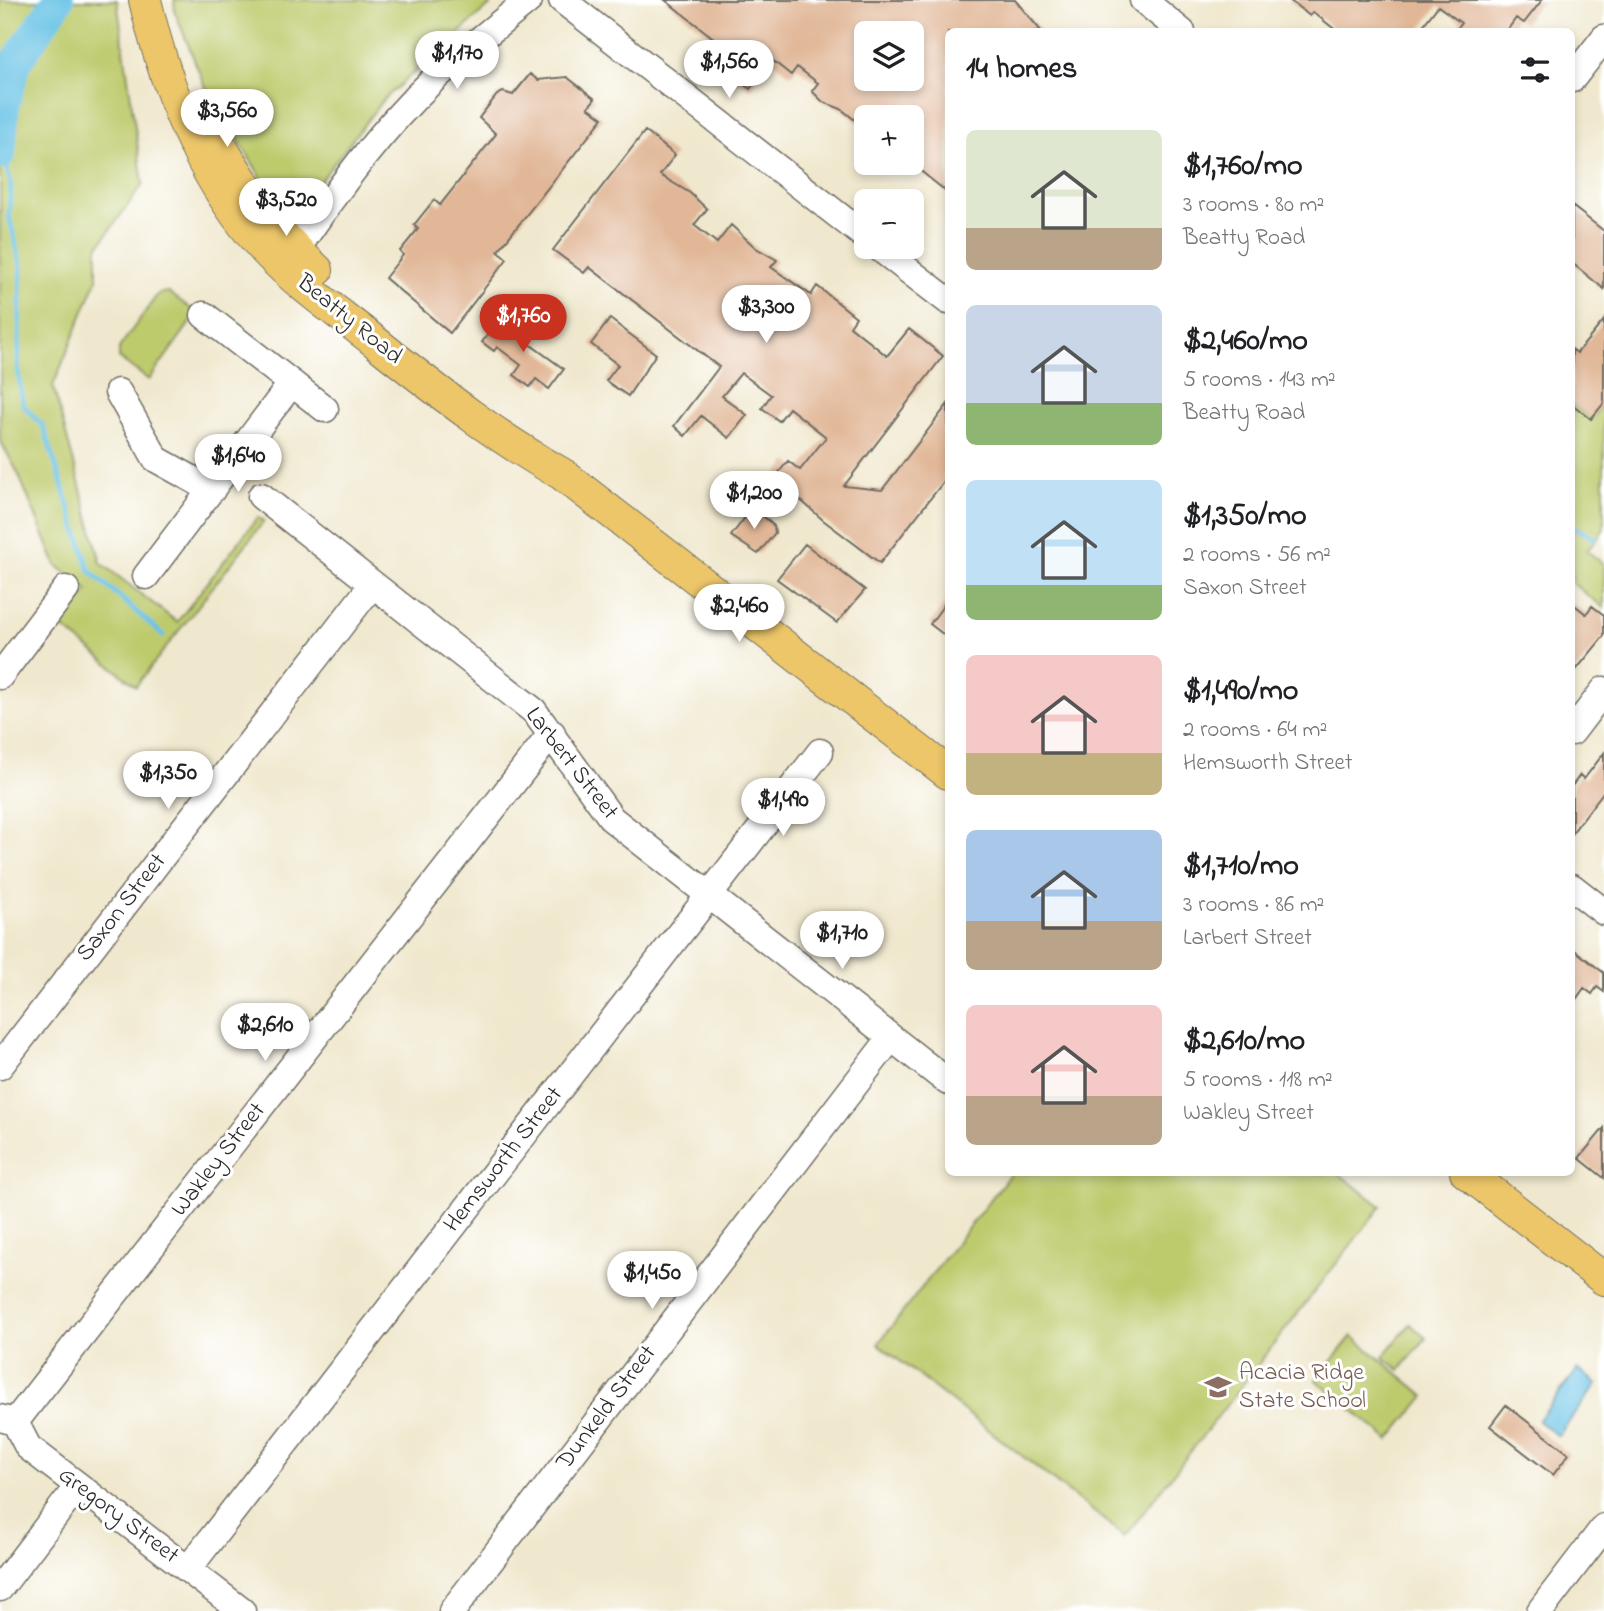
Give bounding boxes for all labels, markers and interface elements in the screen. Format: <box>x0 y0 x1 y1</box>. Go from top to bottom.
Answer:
map controls <box>854 21 924 259</box>
button: layers <box>854 21 924 91</box>
pin: $1,170 <box>400 32 514 91</box>
text: $1,170 <box>431 37 483 70</box>
pin: $1,560 <box>672 41 786 100</box>
text: $1,560 <box>700 46 758 79</box>
text: 14 homes <box>966 48 1077 92</box>
icon: filters <box>1516 51 1554 89</box>
pin: $3,560 <box>170 90 284 149</box>
text: $3,560 <box>197 95 257 128</box>
button: + <box>854 105 924 175</box>
text: $1,760/mo <box>1183 145 1303 189</box>
icon: home <box>1022 158 1106 242</box>
pin: $3,520 <box>229 178 343 238</box>
text: $3,520 <box>255 184 317 217</box>
button: − <box>854 189 924 259</box>
text: 3 rooms · 80 m² <box>1183 189 1324 222</box>
text: Beatty Road <box>1183 222 1305 255</box>
street label: Beatty Road <box>287 266 410 375</box>
pin: $3,300 <box>709 286 823 345</box>
text: $3,300 <box>738 291 794 324</box>
pin: $1,760 <box>466 294 580 354</box>
text: $1,760 <box>496 300 550 333</box>
text: $2,460/mo <box>1183 320 1308 364</box>
icon: home <box>1022 333 1106 417</box>
text: 5 rooms · 143 m² <box>1183 364 1336 397</box>
text: Beatty Road <box>1183 397 1305 430</box>
pin: $1,640 <box>181 434 295 494</box>
text: $1,640 <box>211 440 265 473</box>
pin: $1,200 <box>697 472 811 531</box>
text: $1,200 <box>726 477 782 510</box>
text: $1,350/mo <box>1183 495 1307 539</box>
icon: home <box>1022 508 1106 592</box>
text: 2 rooms · 56 m² <box>1183 539 1331 572</box>
text: Saxon Street <box>1183 572 1307 605</box>
pin: $2,460 <box>682 584 796 644</box>
text: $2,460 <box>710 590 768 623</box>
text: $1,490/mo <box>1183 670 1298 714</box>
icon: home <box>1022 683 1106 767</box>
street label: Larbert Street <box>516 700 626 828</box>
text: 2 rooms · 64 m² <box>1183 714 1327 747</box>
text: Hemsworth Street <box>1183 747 1353 780</box>
pin: $1,350 <box>111 752 225 811</box>
text: $1,350 <box>139 757 197 790</box>
pin: $1,490 <box>726 778 840 838</box>
text: $1,490 <box>757 784 809 817</box>
text: $1,710/mo <box>1183 845 1299 889</box>
street label: Saxon Street <box>68 846 176 970</box>
icon: home <box>1022 858 1106 942</box>
text: 3 rooms · 86 m² <box>1183 889 1324 922</box>
pin: $1,710 <box>785 912 899 971</box>
text: $1,710 <box>816 917 868 950</box>
text: Larbert Street <box>1183 922 1312 955</box>
pin: $2,610 <box>208 1004 322 1063</box>
text: $2,610 <box>237 1009 293 1042</box>
text: $2,610/mo <box>1183 1020 1305 1064</box>
icon: home <box>1022 1033 1106 1117</box>
text: 5 rooms · 118 m² <box>1183 1064 1333 1097</box>
street label: Hemsworth Street <box>436 1080 572 1240</box>
street label: Wakley Street <box>163 1095 276 1225</box>
text: Wakley Street <box>1183 1097 1314 1130</box>
pin: $1,450 <box>595 1252 709 1311</box>
text: $1,450 <box>623 1257 681 1290</box>
street label: Dunkeld Street <box>548 1338 666 1479</box>
place label: Acacia Ridge State School <box>1239 1356 1366 1419</box>
school or university icon: Acacia Ridge State School <box>1203 1372 1233 1402</box>
street label: Gregory Street <box>49 1459 186 1574</box>

